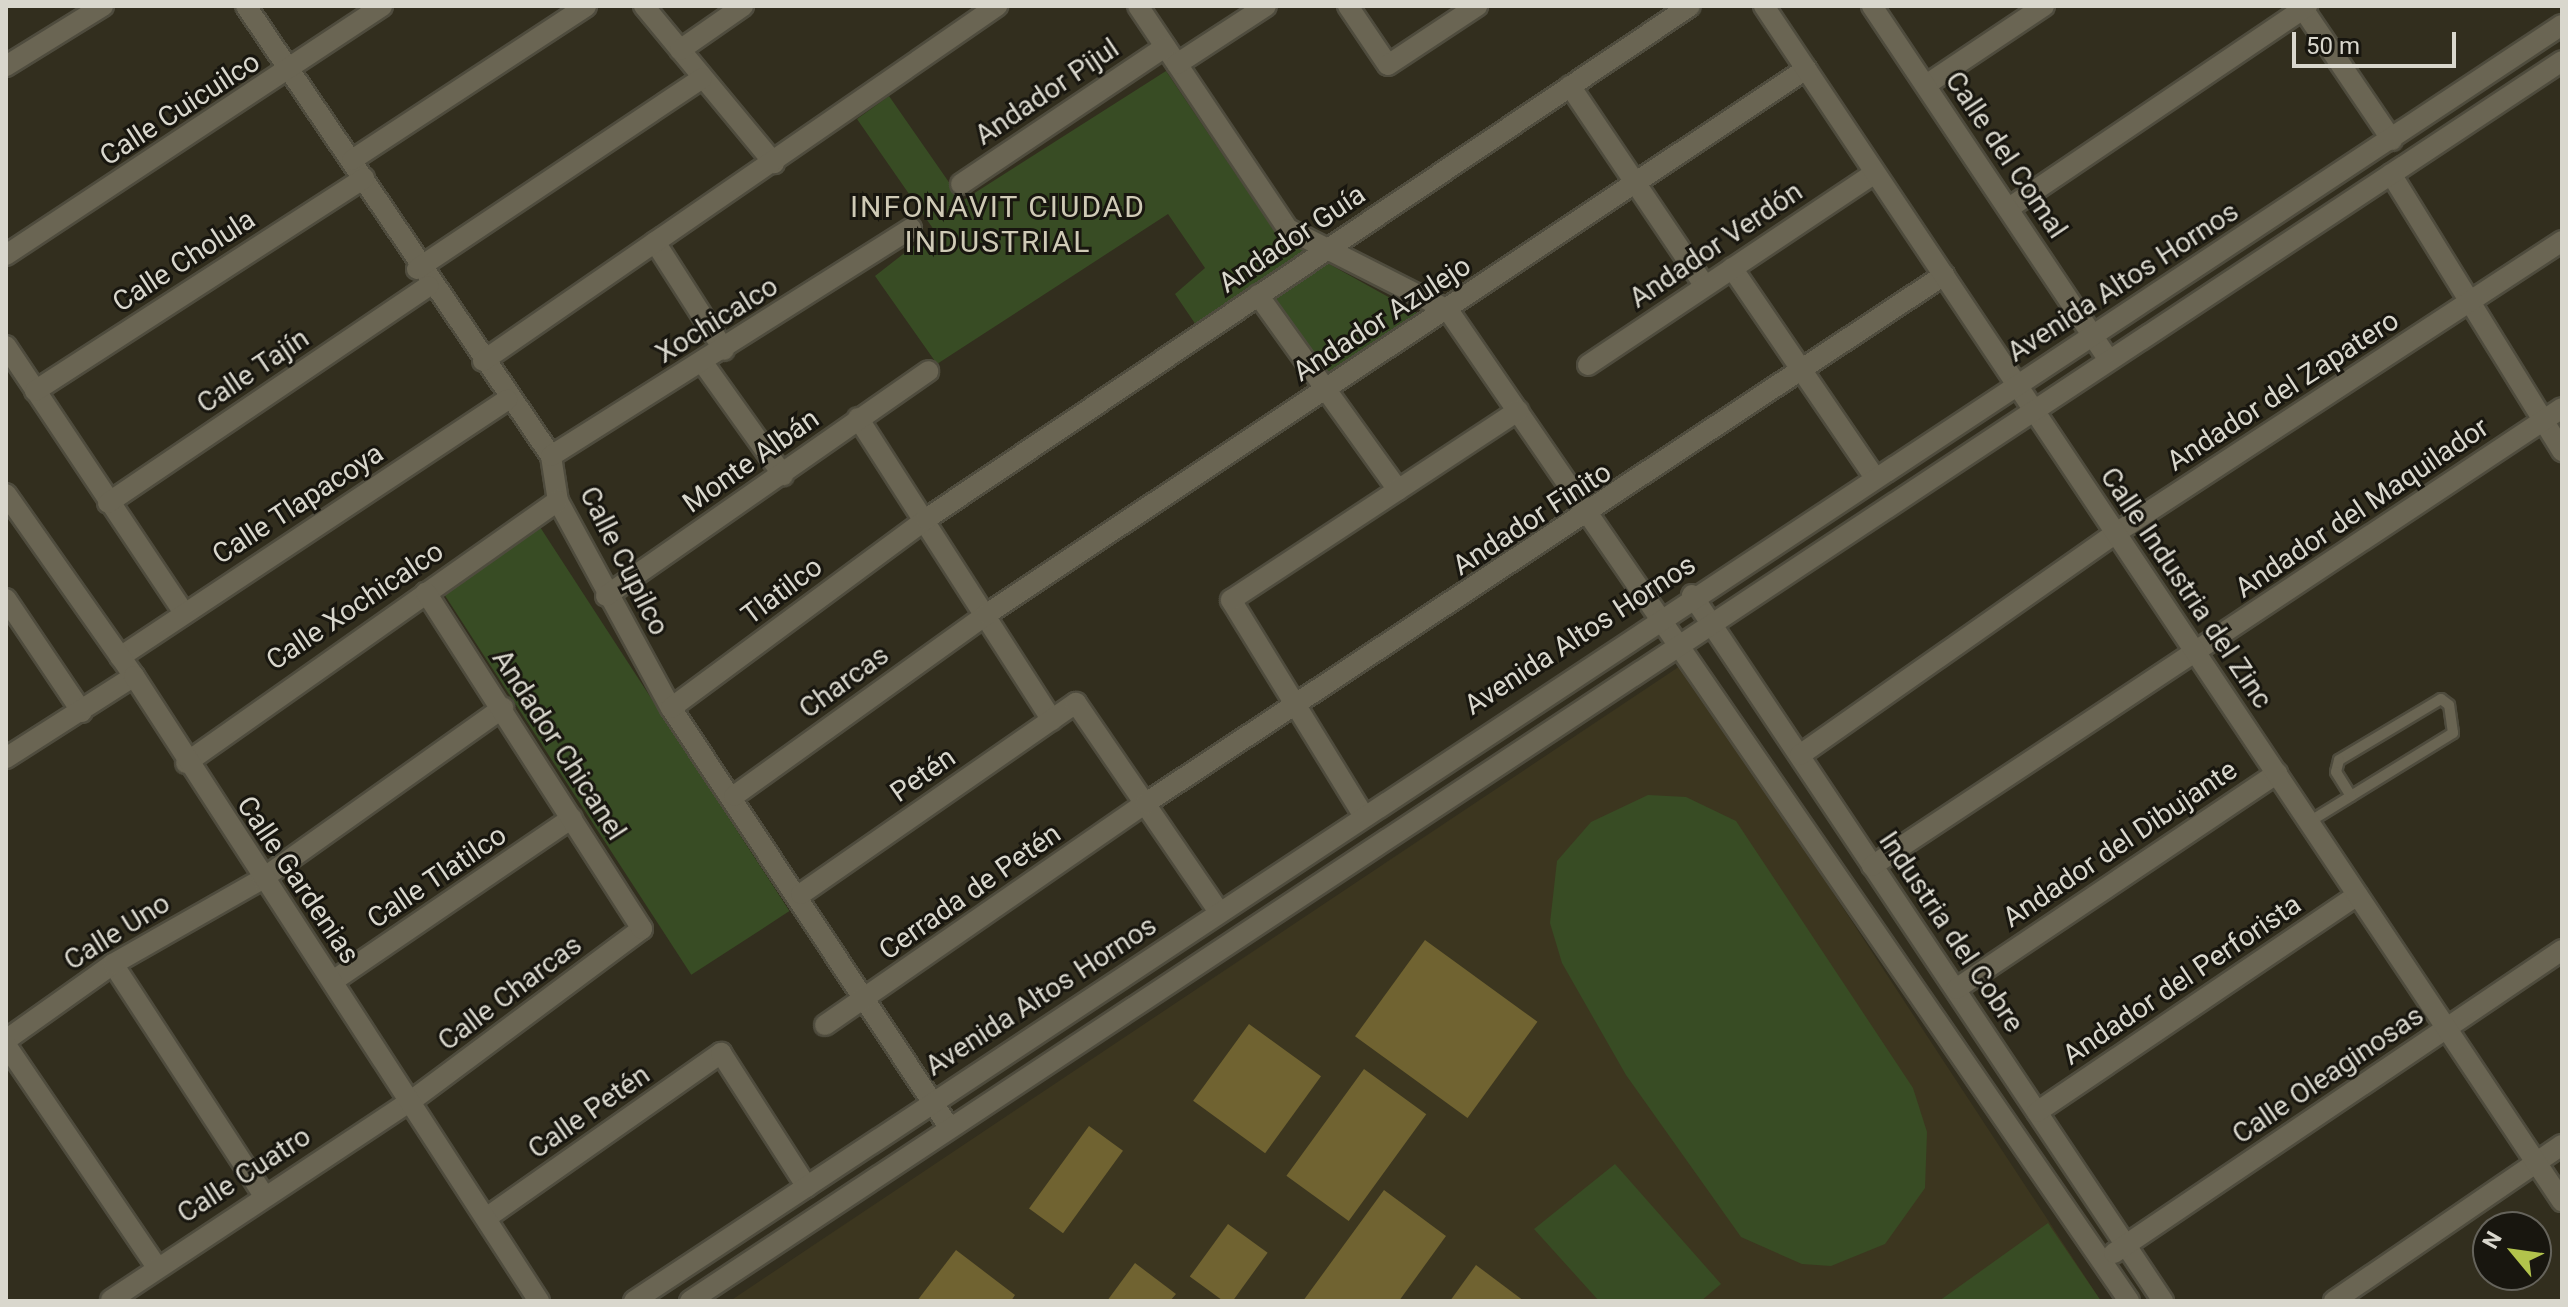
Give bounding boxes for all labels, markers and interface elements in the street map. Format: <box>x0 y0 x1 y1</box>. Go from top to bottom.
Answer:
scale bar <box>2296 16 2460 66</box>
street label: Andador Pijul <box>969 32 1125 152</box>
text: 50 m <box>2306 32 2360 60</box>
street label: Calle Cuicuilco <box>94 45 266 173</box>
street label: Calle del Comal <box>1938 65 2074 245</box>
street label: Andador Verdón <box>1623 175 1809 315</box>
street label: Andador Guía <box>1212 178 1372 300</box>
district label: INFONAVIT CIUDAD INDUSTRIAL <box>850 189 1146 260</box>
street label: Avenida Altos Hornos <box>2001 195 2245 369</box>
street label: Calle Cholula <box>107 203 261 319</box>
street label: Andador Azulejo <box>1287 249 1477 389</box>
street label: Xochicalco <box>650 269 784 371</box>
street label: Andador del Zapatero <box>2161 304 2405 478</box>
street label: Calle Tajín <box>190 321 316 421</box>
street label: Monte Albán <box>677 402 825 520</box>
street label: Andador del Maquilador <box>2229 411 2495 605</box>
street label: Calle Tlapacoya <box>206 436 390 572</box>
street label: Andador Finito <box>1446 455 1618 583</box>
street label: Calle Industria del Zinc <box>2093 461 2279 715</box>
street label: Calle Cupilco <box>572 481 676 641</box>
street label: Calle Xochicalco <box>260 534 450 678</box>
street label: Avenida Altos Hornos <box>1458 548 1702 722</box>
street label: Tlatilco <box>735 550 829 632</box>
street label: Charcas <box>793 638 895 726</box>
street label: Andador Chicanel <box>485 643 633 847</box>
street label: Petén <box>884 741 962 809</box>
street label: Andador del Dibujante <box>1997 753 2243 935</box>
street label: Calle Gardenias <box>230 790 366 970</box>
street label: Cerrada de Petén <box>873 817 1067 967</box>
street label: Calle Tlatilco <box>361 818 513 936</box>
street label: Industria del Cobre <box>1871 825 2031 1039</box>
street label: Calle Uno <box>58 886 176 978</box>
street label: Andador del Perforista <box>2056 888 2308 1072</box>
street label: Avenida Altos Hornos <box>919 909 1163 1083</box>
street label: Calle Charcas <box>431 928 589 1058</box>
street label: Calle Oleaginosas <box>2226 999 2430 1151</box>
street label: Calle Petén <box>522 1058 656 1166</box>
street label: Calle Cuatro <box>171 1119 317 1231</box>
north arrow <box>2472 1211 2552 1291</box>
text: N <box>2478 1227 2507 1253</box>

